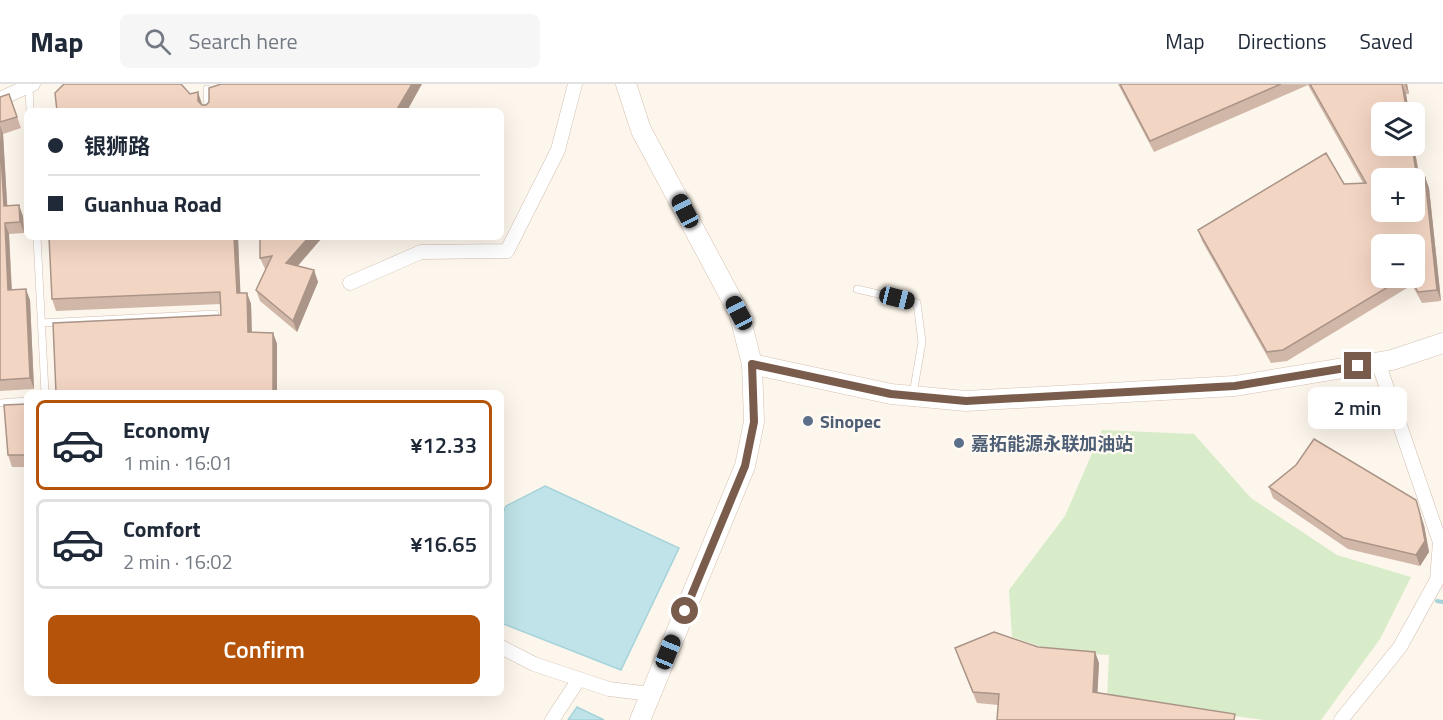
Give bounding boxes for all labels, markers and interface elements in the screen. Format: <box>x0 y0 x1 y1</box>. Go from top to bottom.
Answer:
search box <box>120 14 540 68</box>
text: Map <box>30 20 84 63</box>
text: Search here <box>189 24 298 58</box>
icon: search <box>141 25 174 58</box>
text: Map <box>1165 25 1205 57</box>
text: Directions <box>1238 25 1327 57</box>
text: Saved <box>1360 25 1413 57</box>
map controls <box>1371 102 1425 288</box>
button: layers <box>1371 102 1425 156</box>
text: 银狮路 <box>84 129 150 163</box>
button: + <box>1371 168 1425 222</box>
text: Guanhua Road <box>84 187 222 221</box>
car <box>669 191 701 231</box>
button: − <box>1371 234 1425 288</box>
car <box>877 285 917 311</box>
car <box>723 293 755 333</box>
route end <box>1344 352 1371 379</box>
callout: 2 min <box>1308 387 1408 429</box>
text: 2 min <box>1333 392 1382 423</box>
place label: Sinopec <box>820 408 881 435</box>
text: Economy <box>123 413 210 447</box>
marker: Sinopec <box>801 414 815 428</box>
icon: car <box>51 418 105 472</box>
text: ¥12.33 <box>410 428 477 462</box>
place label: 嘉拓能源永联加油站 <box>971 430 1133 457</box>
marker: 嘉拓能源永联加油站 <box>952 436 966 450</box>
text: 1 min · 16:01 <box>123 447 233 478</box>
text: Comfort <box>123 512 201 546</box>
icon: car <box>51 517 105 571</box>
text: ¥16.65 <box>410 527 477 561</box>
text: 2 min · 16:02 <box>123 546 233 577</box>
route start <box>671 597 698 624</box>
button: Confirm <box>48 615 480 684</box>
car <box>653 632 683 672</box>

